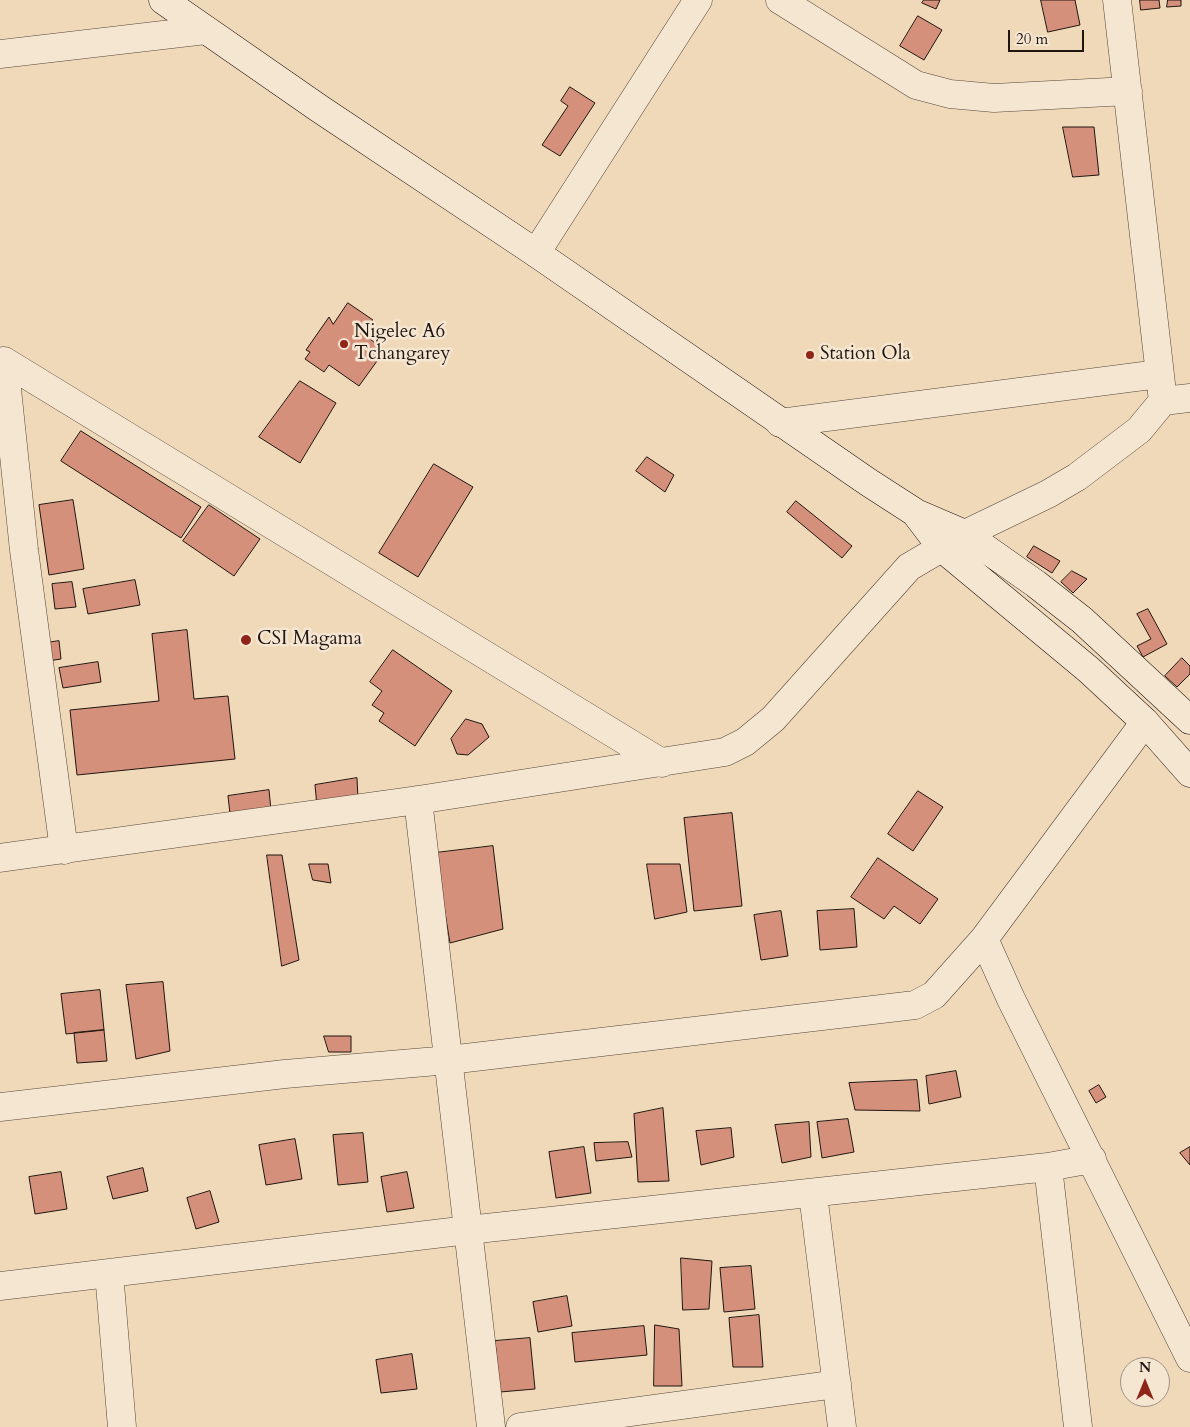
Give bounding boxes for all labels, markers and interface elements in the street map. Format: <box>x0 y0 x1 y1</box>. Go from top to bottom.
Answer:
scale bar <box>1010 20 1086 52</box>
text: 20 m <box>1016 29 1048 49</box>
place label: Nigelec A6 Tchangarey <box>354 322 450 366</box>
marker: Nigelec A6 Tchangarey <box>338 338 350 350</box>
place label: Station Ola <box>820 344 911 366</box>
marker: Station Ola <box>804 349 816 361</box>
place label: CSI Magama <box>257 629 362 651</box>
marker: CSI Magama <box>239 633 253 647</box>
north arrow <box>1120 1357 1170 1407</box>
text: N <box>1139 1358 1151 1377</box>

